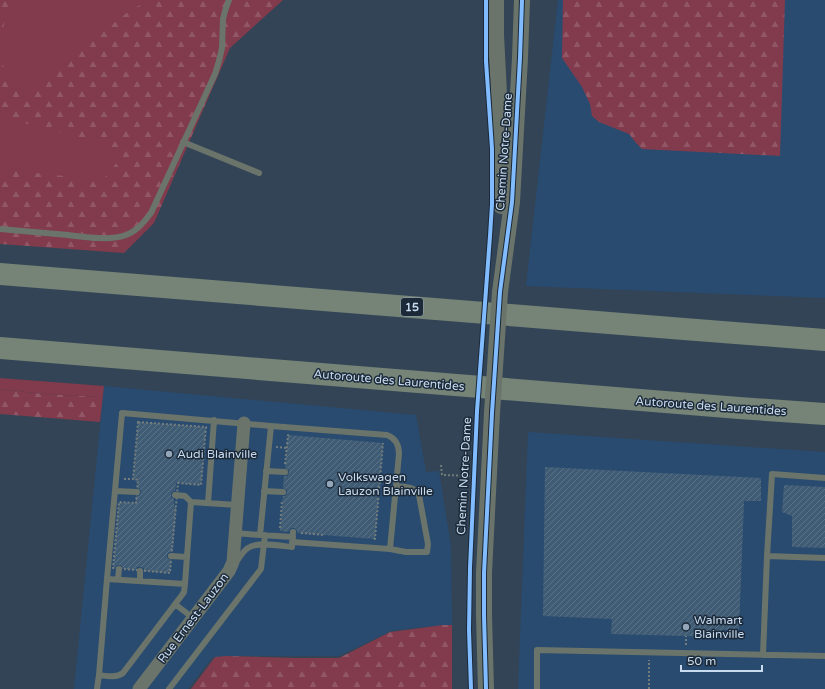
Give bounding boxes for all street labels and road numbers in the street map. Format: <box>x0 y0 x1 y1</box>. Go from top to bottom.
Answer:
street label: Chemin Notre-Dame <box>493 93 515 211</box>
road number: 15 <box>401 298 423 316</box>
street label: Autoroute des Laurentides <box>313 366 465 394</box>
street label: Autoroute des Laurentides <box>635 394 787 418</box>
street label: Chemin Notre-Dame <box>454 417 474 535</box>
street label: Rue Ernest-Lauzon <box>155 570 231 666</box>

